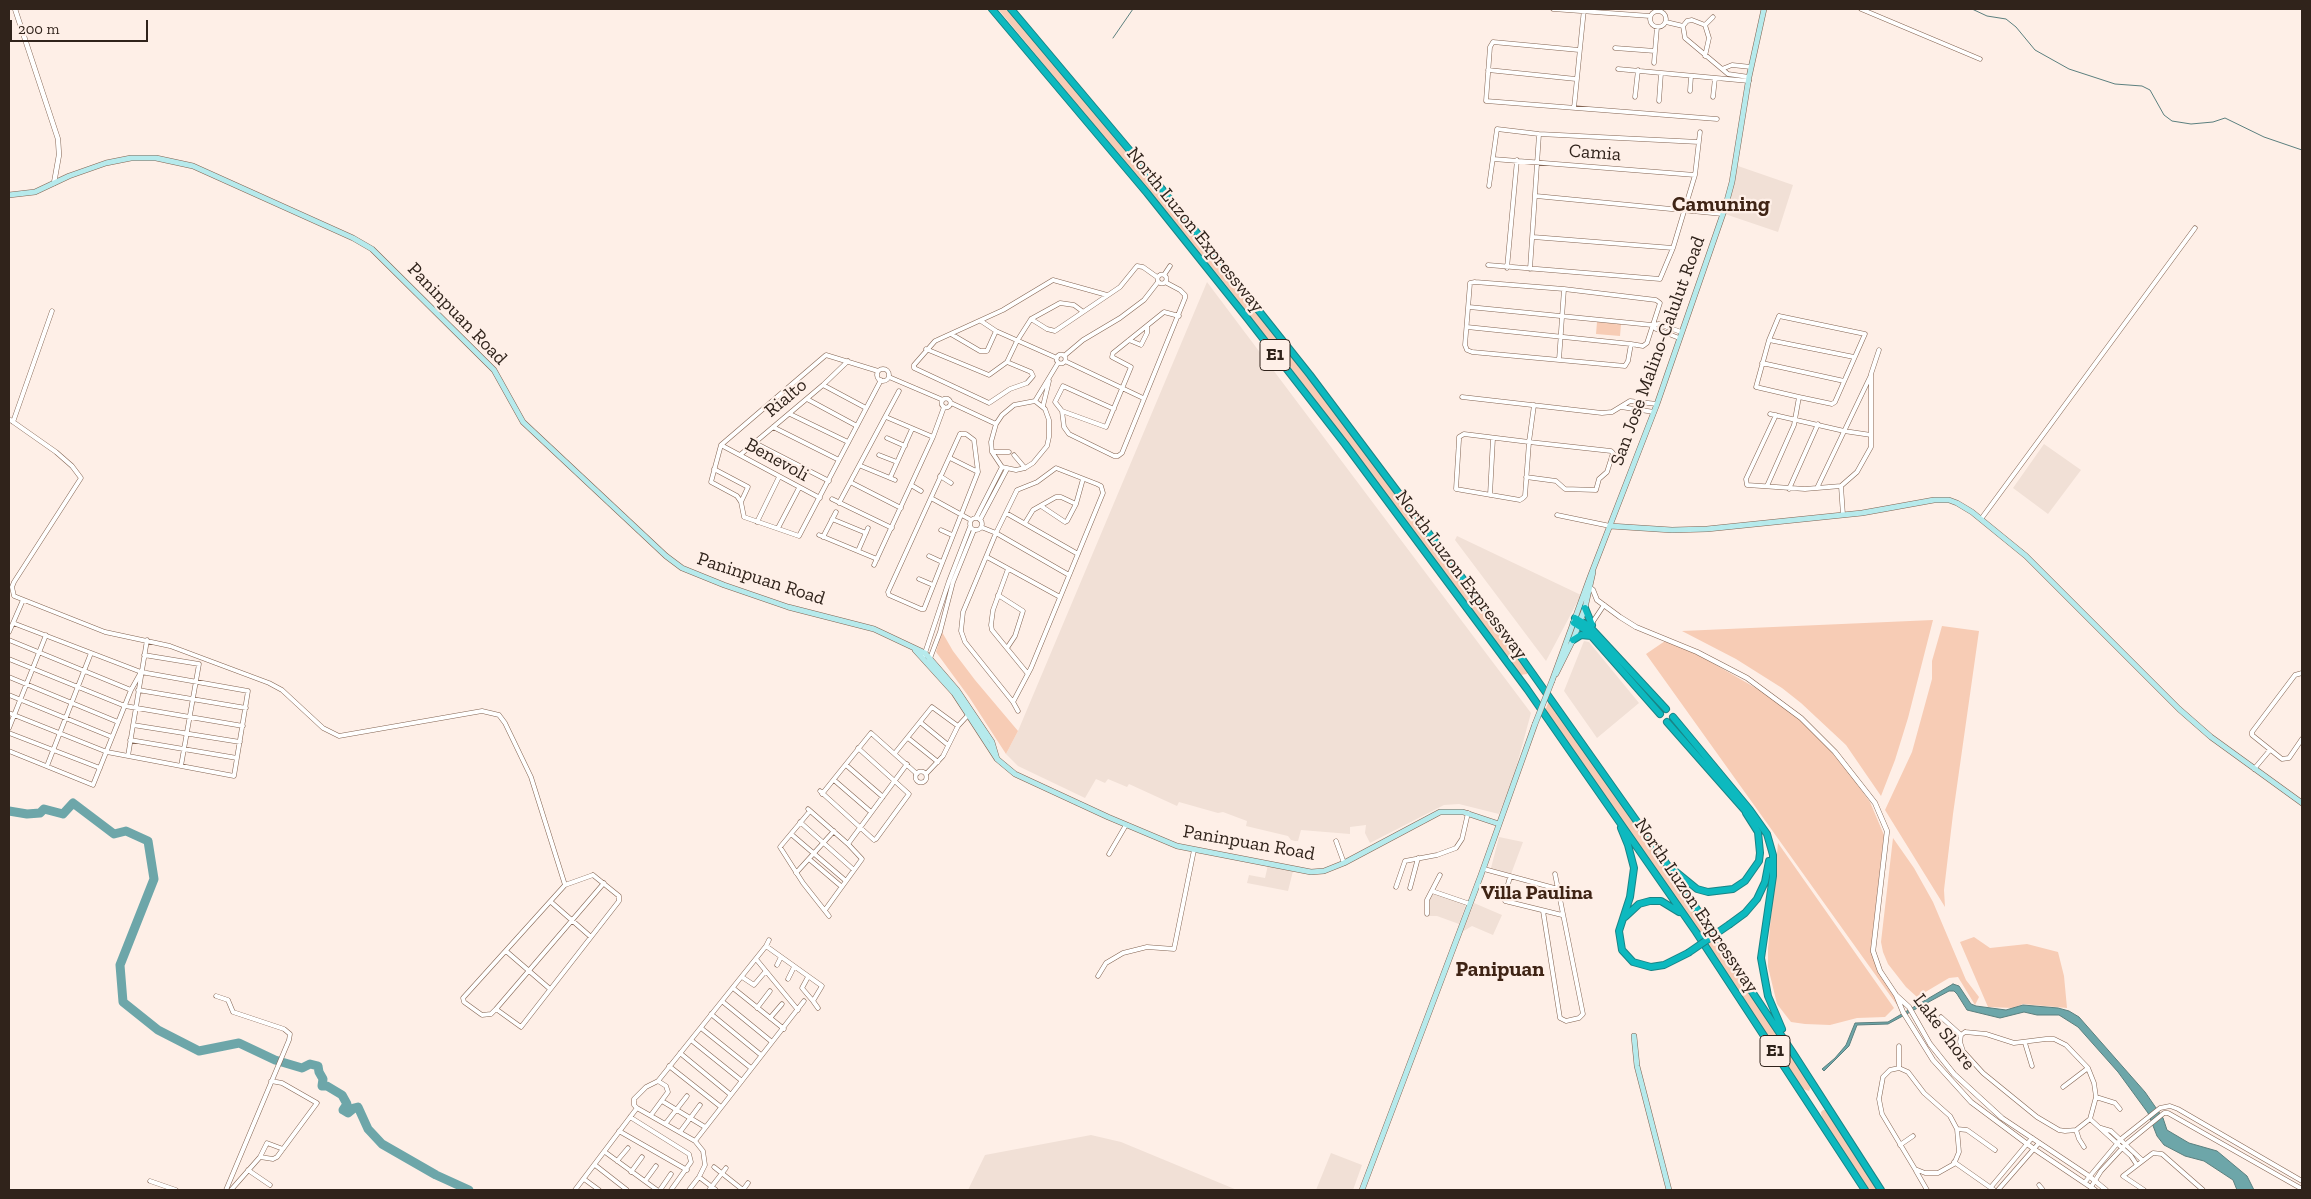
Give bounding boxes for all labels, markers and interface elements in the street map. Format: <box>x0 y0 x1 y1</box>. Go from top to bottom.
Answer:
scale bar <box>12 10 150 42</box>
text: 200 m <box>18 20 59 38</box>
street label: Camia <box>1568 140 1622 166</box>
street label: North Luzon Expressway <box>1121 143 1269 317</box>
district label: Camuning <box>1672 192 1770 218</box>
street label: San Jose Malino-Calulut Road <box>1606 233 1710 469</box>
street label: Paninpuan Road <box>402 258 512 370</box>
road number: E1 <box>1260 340 1290 370</box>
street label: Rialto <box>760 374 812 422</box>
street label: Benevoli <box>741 433 813 487</box>
street label: North Luzon Expressway <box>1390 486 1532 664</box>
street label: Paninpuan Road <box>694 548 828 610</box>
street label: North Luzon Expressway <box>1629 814 1763 998</box>
street label: Paninpuan Road <box>1181 820 1317 866</box>
district label: Villa Paulina <box>1481 881 1593 905</box>
district label: Panipuan <box>1455 957 1545 983</box>
street label: Lake Shore <box>1908 989 1980 1075</box>
road number: E1 <box>1760 1036 1790 1066</box>

